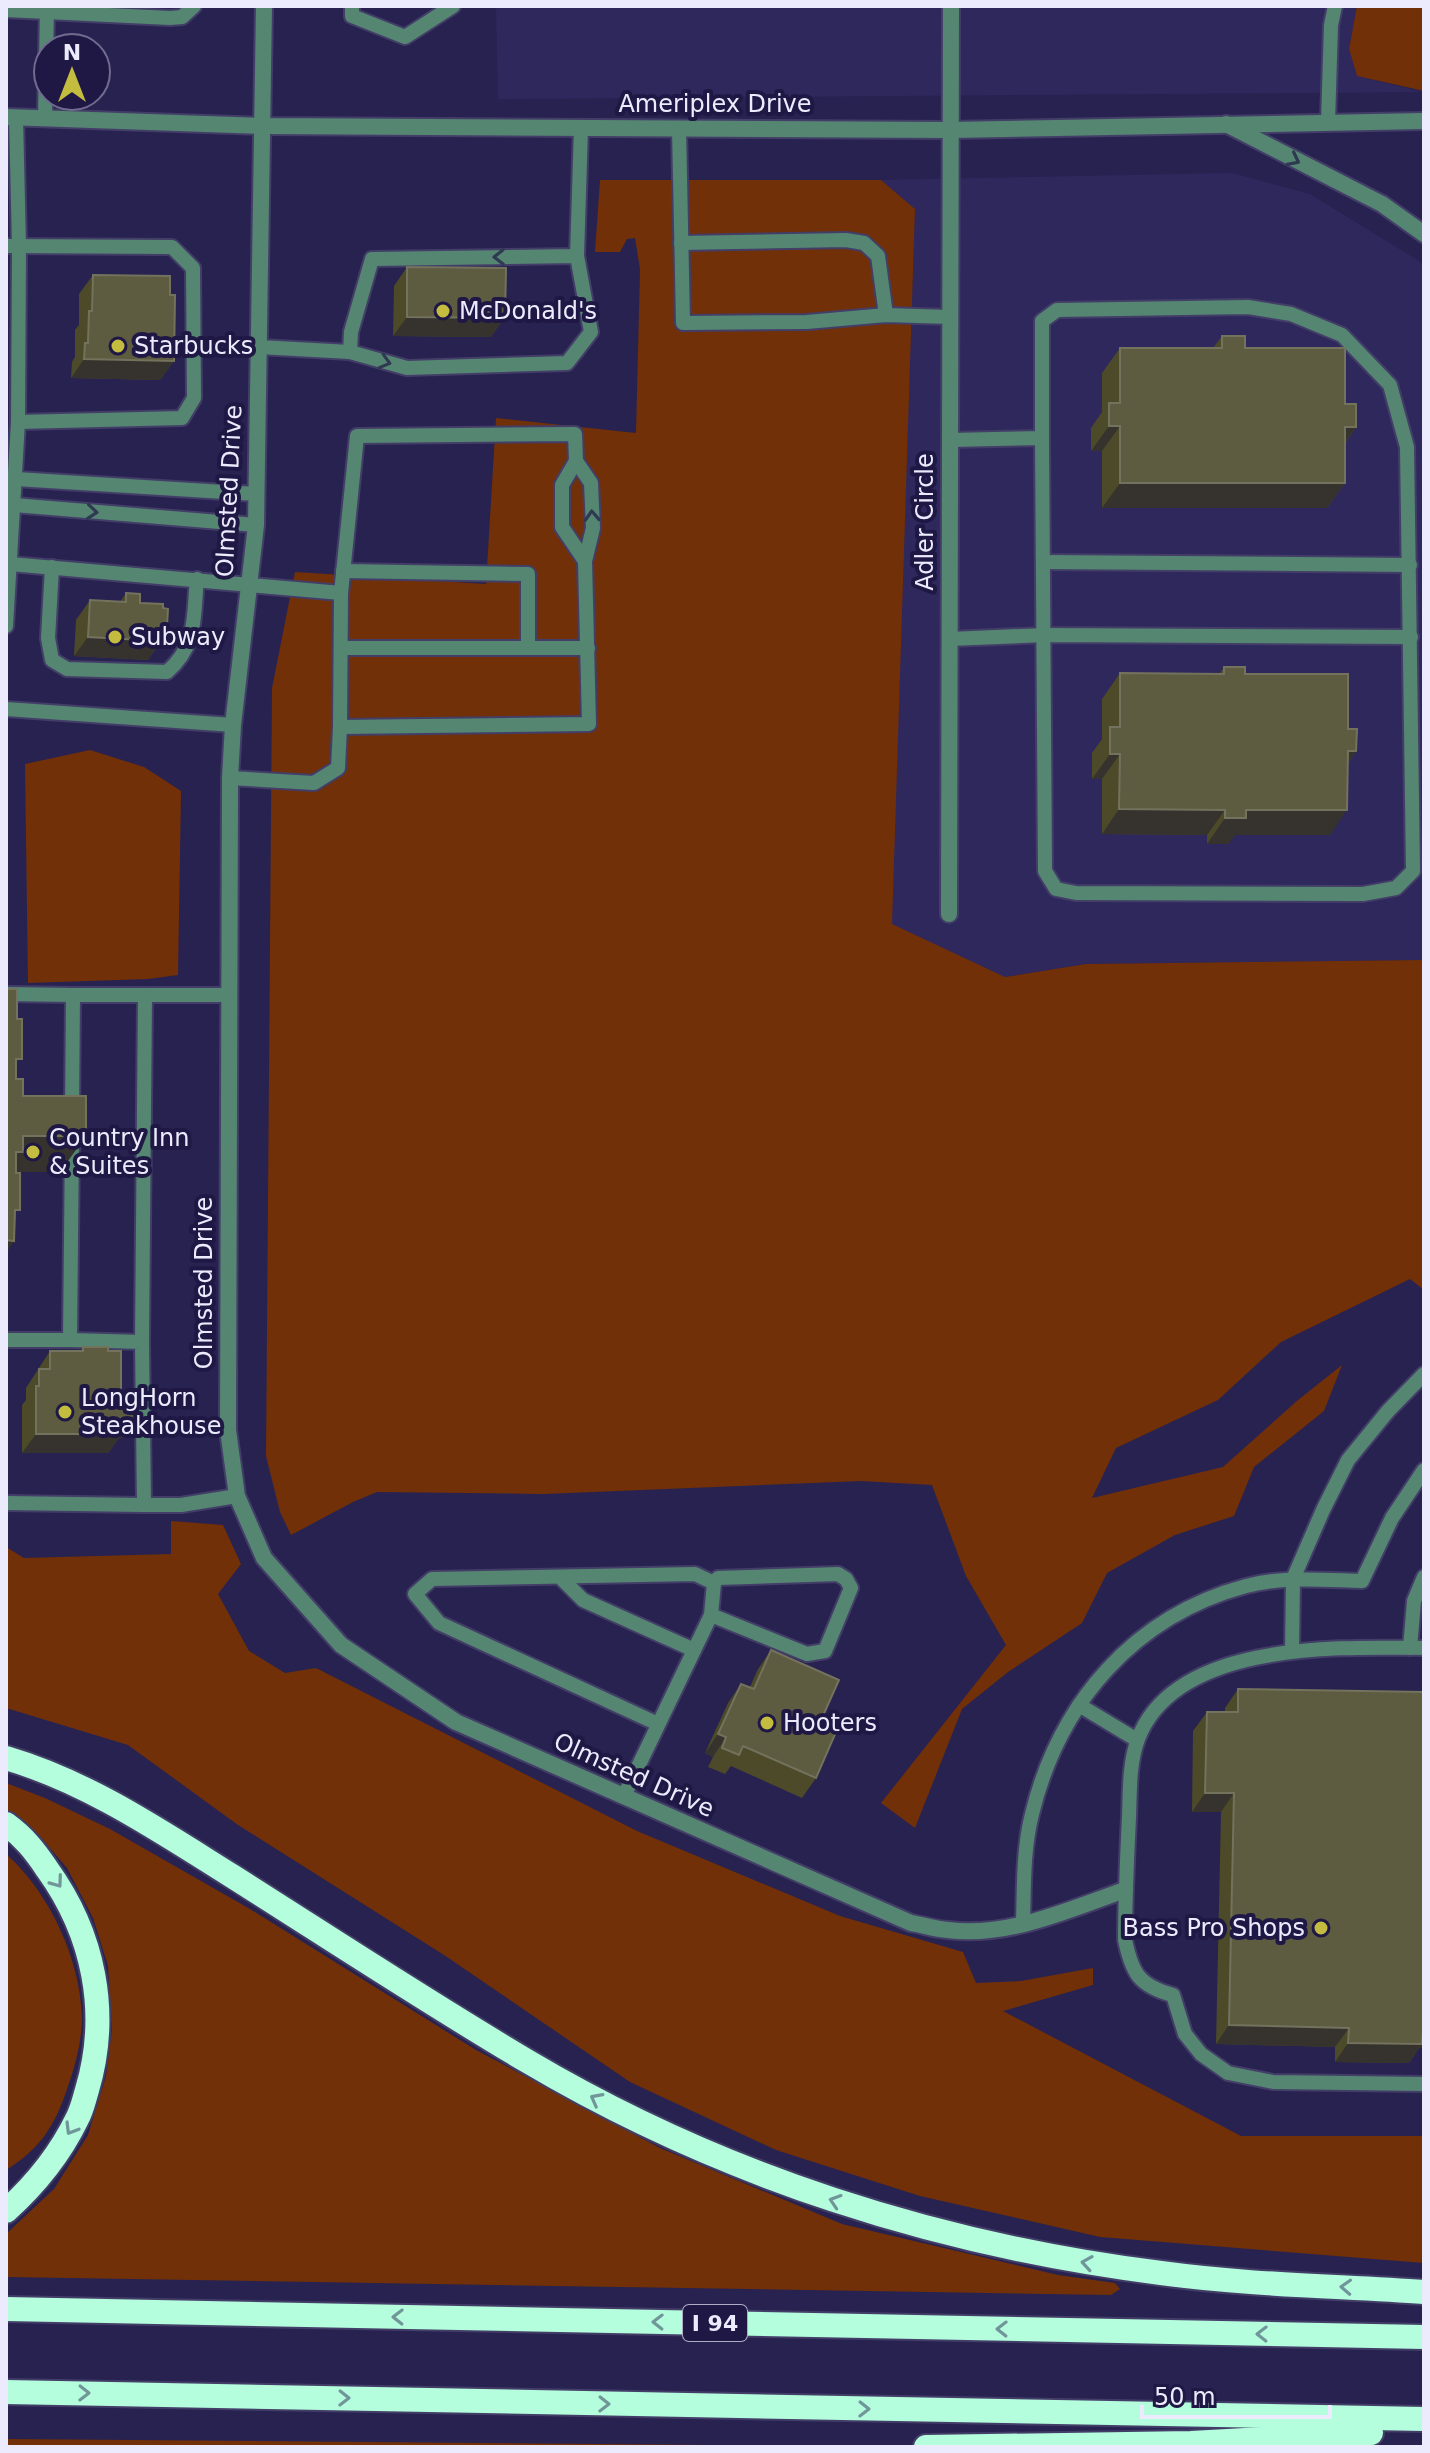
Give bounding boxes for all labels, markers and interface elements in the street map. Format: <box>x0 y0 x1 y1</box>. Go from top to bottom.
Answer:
north arrow <box>32 32 112 112</box>
text: N <box>63 40 81 65</box>
street label: Ameriplex Drive <box>618 90 812 118</box>
one-way arrow <box>1285 150 1300 165</box>
one-way arrow <box>492 248 505 266</box>
place label: McDonald's <box>459 297 597 325</box>
marker: McDonald's <box>434 302 452 320</box>
place label: Starbucks <box>134 332 253 360</box>
marker: Starbucks <box>109 337 127 355</box>
one-way arrow <box>378 353 392 369</box>
street label: Olmsted Drive <box>211 404 247 578</box>
street label: Adler Circle <box>911 453 939 591</box>
one-way arrow <box>86 503 99 520</box>
one-way arrow <box>584 509 601 522</box>
place label: Subway <box>131 623 225 651</box>
marker: Subway <box>106 628 124 646</box>
place label: Country Inn & Suites <box>49 1124 189 1180</box>
marker: Country Inn & Suites <box>24 1143 42 1161</box>
street label: Olmsted Drive <box>190 1197 218 1369</box>
place label: LongHorn Steakhouse <box>81 1384 221 1440</box>
marker: LongHorn Steakhouse <box>56 1403 74 1421</box>
place label: Hooters <box>783 1709 877 1737</box>
marker: Hooters <box>758 1714 776 1732</box>
street label: Olmsted Drive <box>550 1727 718 1823</box>
one-way arrow <box>47 1874 62 1888</box>
place label: Bass Pro Shops <box>1123 1914 1305 1942</box>
marker: Bass Pro Shops <box>1312 1919 1330 1937</box>
one-way arrow <box>590 2093 605 2108</box>
one-way arrow <box>66 2120 81 2135</box>
one-way arrow <box>829 2194 842 2210</box>
one-way arrow <box>1081 2255 1094 2272</box>
one-way arrow <box>1339 2279 1352 2296</box>
road number: I 94 <box>683 2305 747 2341</box>
one-way arrow <box>391 2308 404 2325</box>
one-way arrow <box>651 2313 664 2331</box>
one-way arrow <box>995 2320 1008 2337</box>
one-way arrow <box>1255 2325 1268 2343</box>
scale bar <box>1142 2369 1330 2419</box>
text: 50 m <box>1154 2383 1216 2411</box>
one-way arrow <box>78 2385 91 2402</box>
one-way arrow <box>338 2390 351 2407</box>
one-way arrow <box>598 2395 611 2412</box>
one-way arrow <box>858 2400 871 2417</box>

